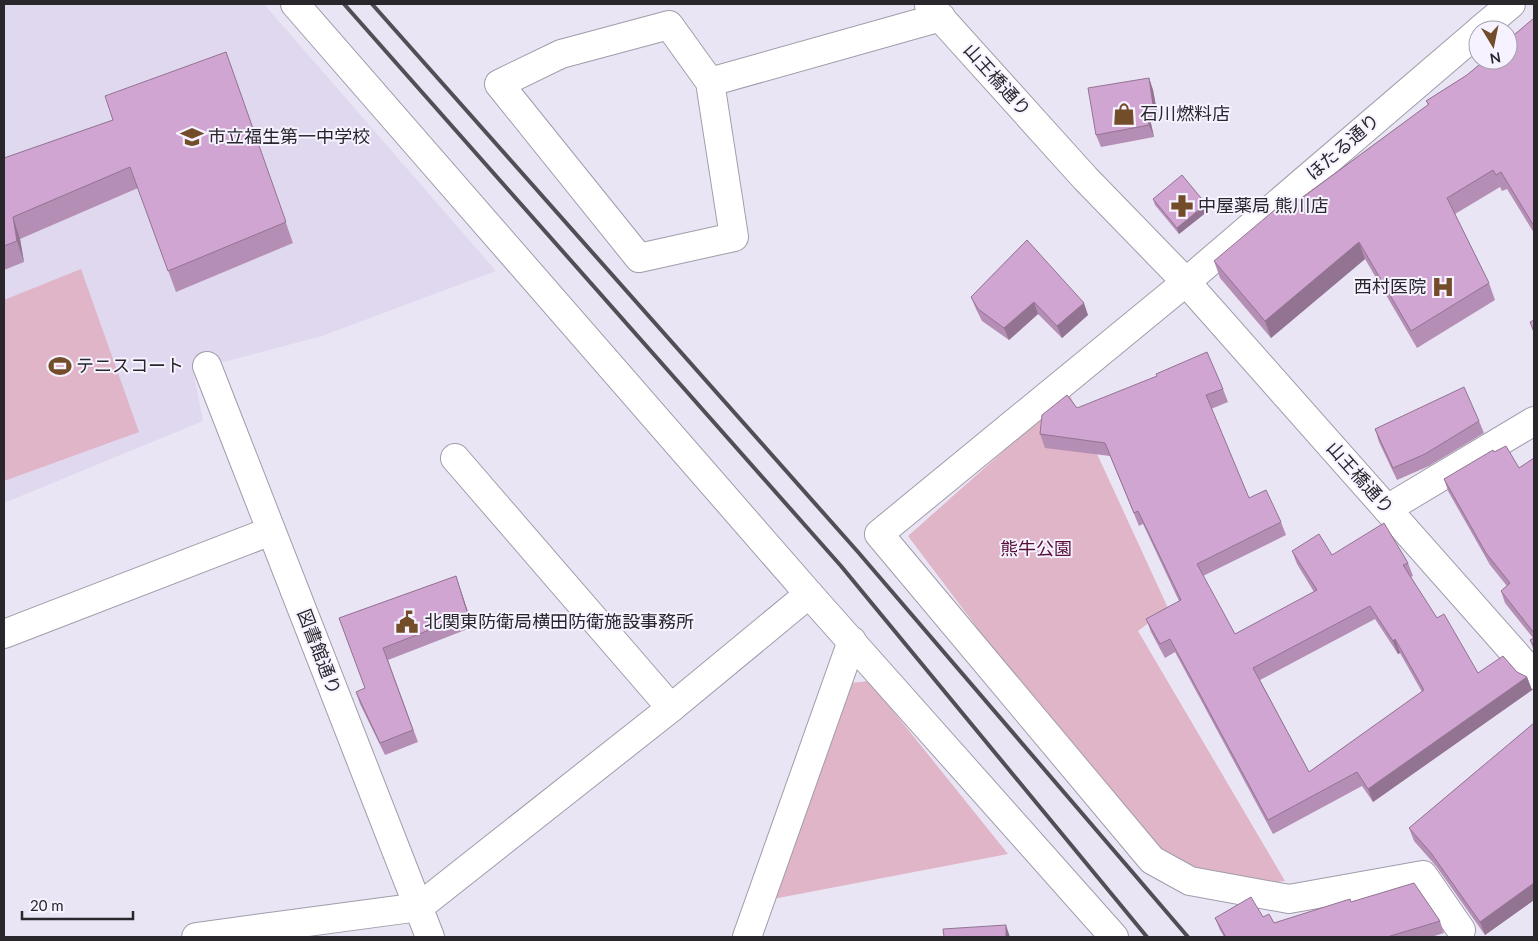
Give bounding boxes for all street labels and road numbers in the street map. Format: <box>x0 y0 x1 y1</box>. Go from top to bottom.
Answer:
street label: 山王橋通り <box>959 39 1036 120</box>
street label: ほたる通り <box>1301 108 1384 184</box>
street label: 山王橋通り <box>1322 437 1399 518</box>
street label: 図書館通り <box>294 606 346 698</box>

